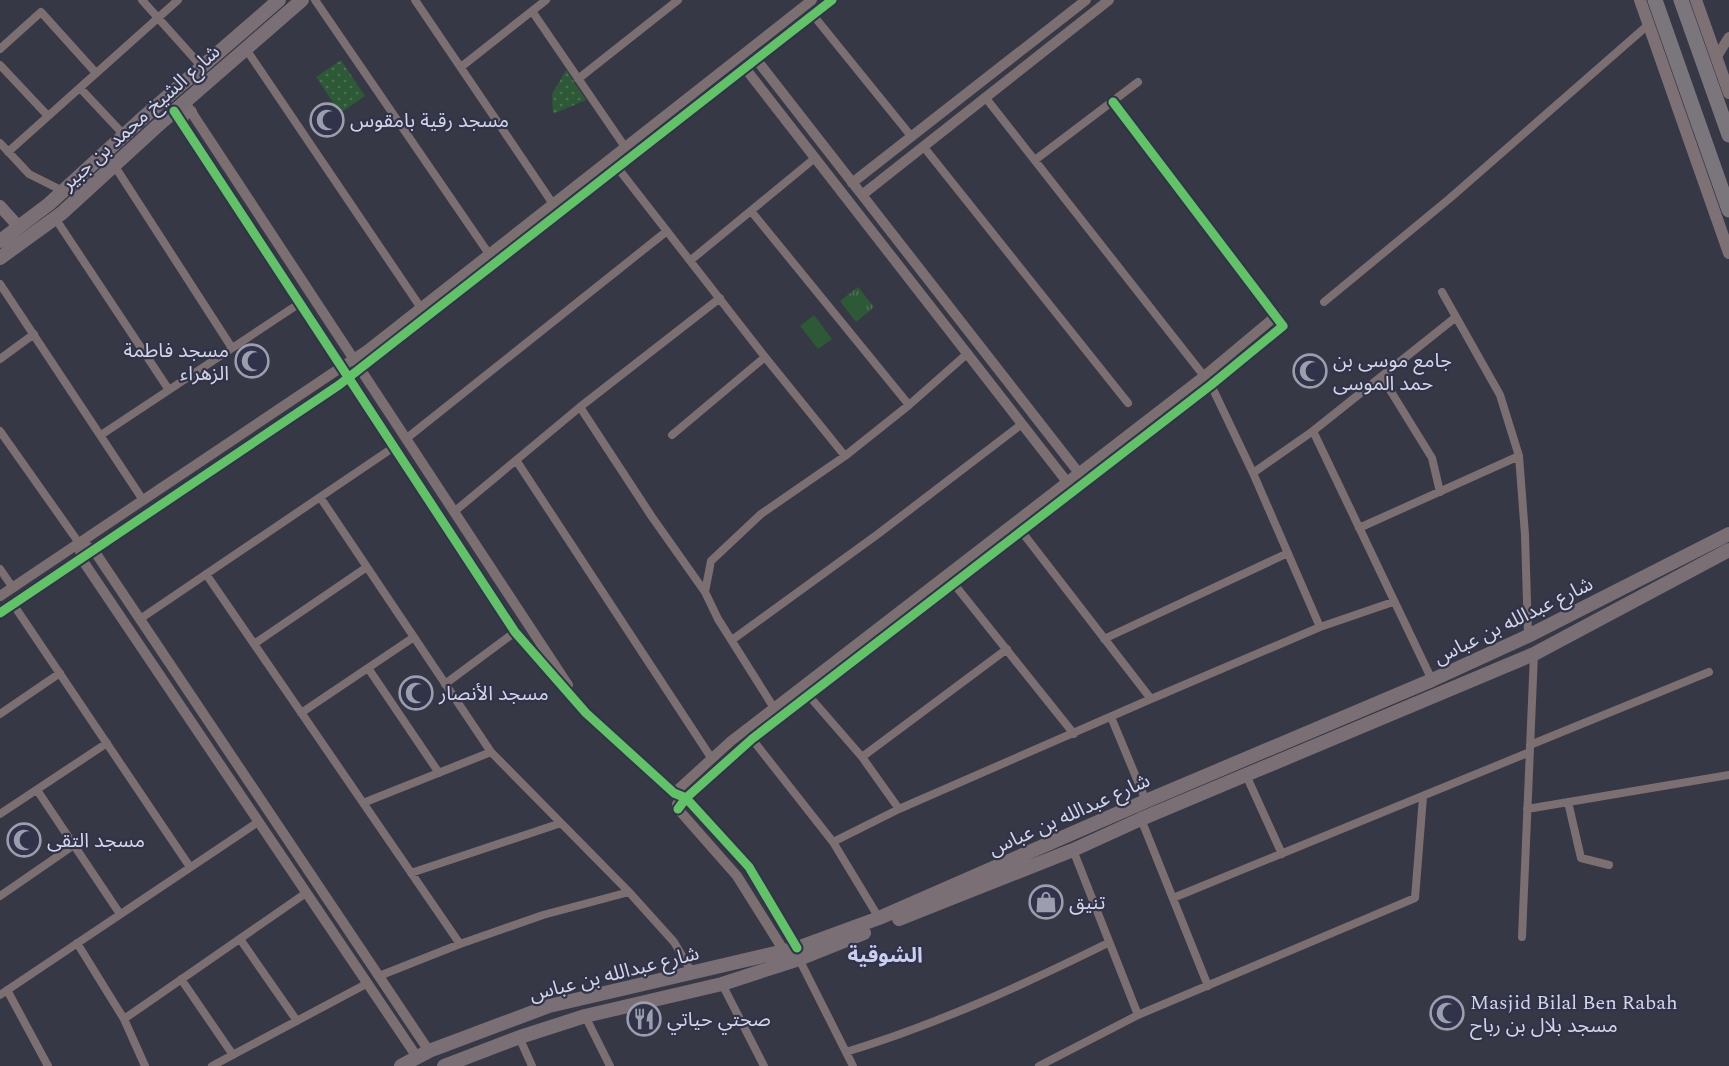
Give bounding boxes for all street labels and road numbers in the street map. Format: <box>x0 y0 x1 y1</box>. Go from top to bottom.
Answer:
street label: شارع الشيخ محمد بن جبير <box>53 38 227 198</box>
street label: شارع عبدالله بن عباس <box>1429 569 1598 673</box>
street label: شارع عبدالله بن عباس <box>984 766 1155 864</box>
street label: شارع عبدالله بن عباس <box>526 938 702 1010</box>

